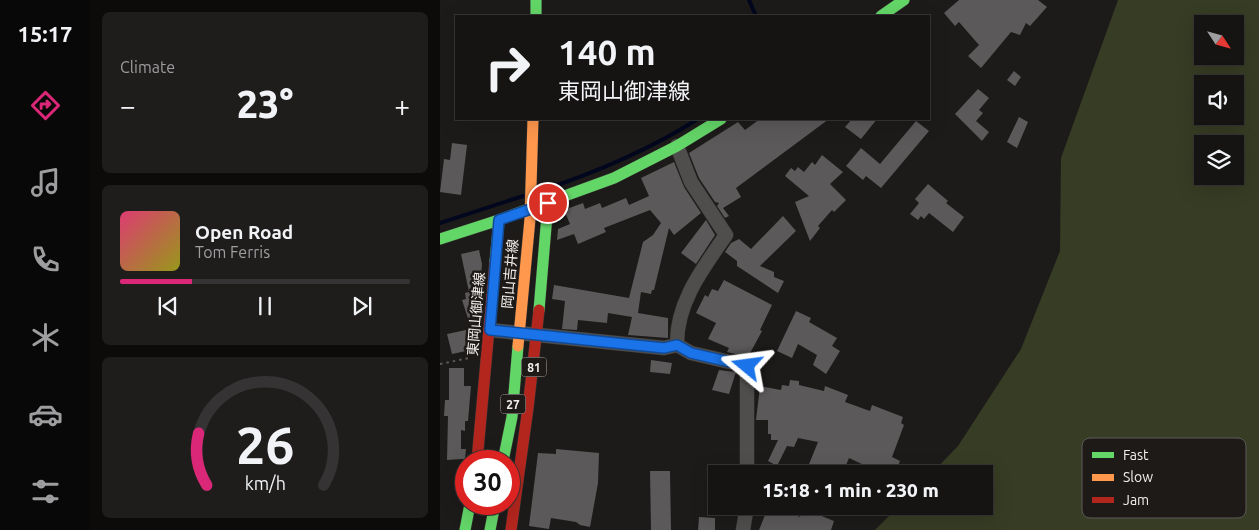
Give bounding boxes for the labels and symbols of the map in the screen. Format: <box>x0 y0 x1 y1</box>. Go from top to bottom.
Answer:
north arrow <box>1194 15 1244 65</box>
pin <box>527 182 569 224</box>
street label: 岡山吉井線 <box>499 238 521 310</box>
street label: 東岡山御津線 <box>464 271 488 357</box>
position arrow <box>720 339 772 391</box>
road number: 81 <box>522 358 546 377</box>
road number: 27 <box>500 394 526 414</box>
legend <box>1082 438 1246 518</box>
text: Fast <box>1123 447 1149 463</box>
speed limit sign: 30 <box>455 450 520 515</box>
text: Slow <box>1123 469 1153 485</box>
text: Jam <box>1123 492 1149 508</box>

